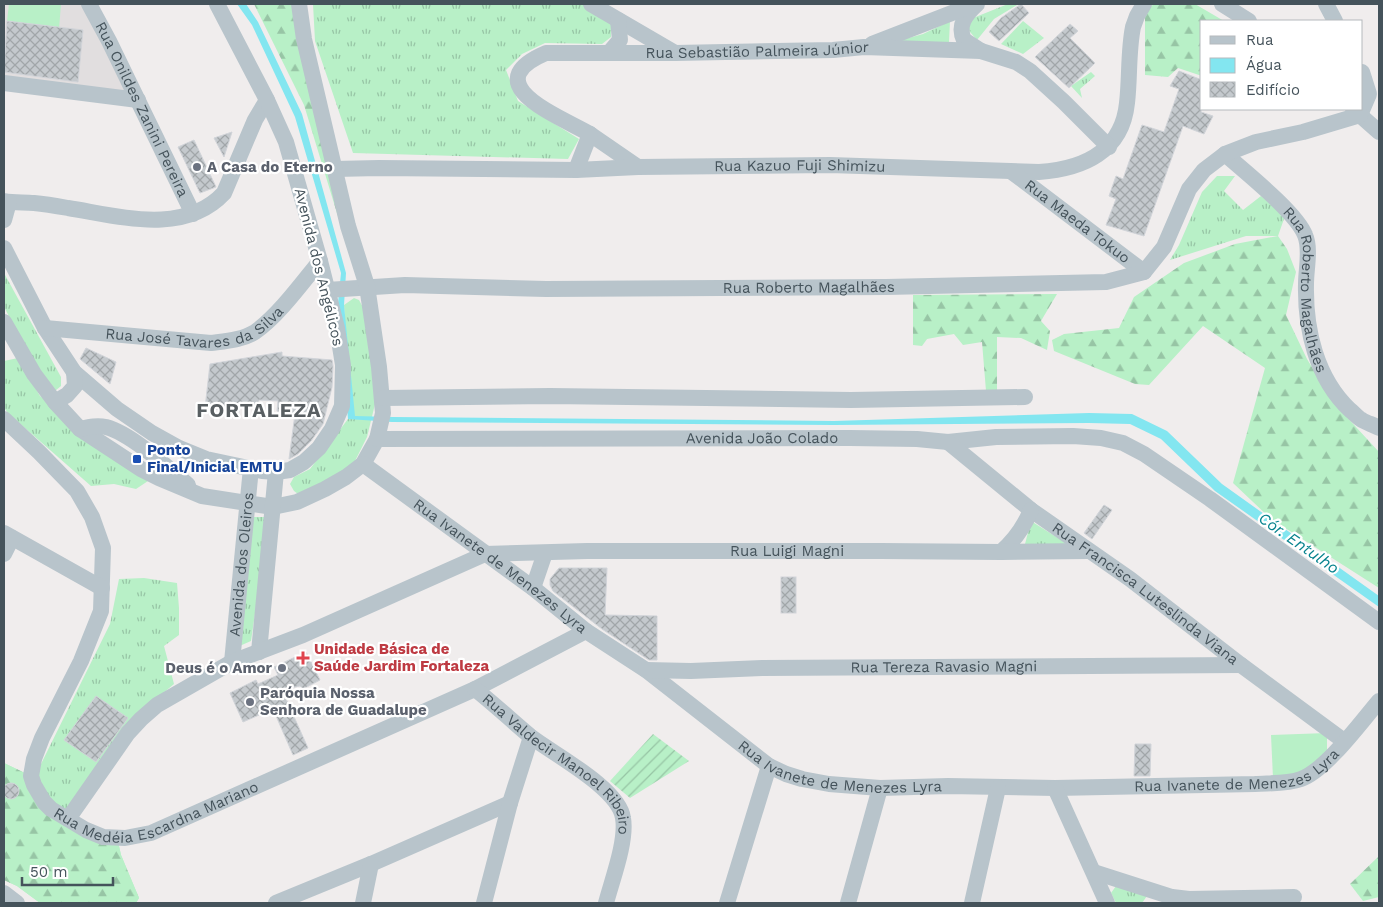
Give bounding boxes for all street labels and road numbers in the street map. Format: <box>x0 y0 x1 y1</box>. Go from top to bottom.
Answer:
street label: Rua Onildes Zanini Pereira <box>91 19 193 200</box>
street label: Rua Sebastião Palmeira Júnior <box>646 38 869 62</box>
street label: Rua Kazuo Fuji Shimizu <box>714 156 886 176</box>
street label: Rua Maeda Tokuo <box>1021 176 1134 267</box>
street label: Avenida dos Angélicos <box>291 186 347 348</box>
street label: Rua Roberto Magalhães <box>1279 203 1331 375</box>
street label: Rua Roberto Magalhães <box>723 278 895 297</box>
street label: Rua José Tavares da Silva <box>105 302 288 352</box>
street label: Avenida João Colado <box>686 429 838 447</box>
street label: Avenida dos Oleiros <box>226 492 258 637</box>
street label: Rua Ivanete de Menezes Lyra <box>410 495 591 637</box>
street label: Rua Francisca Luteslinda Viana <box>1049 519 1243 669</box>
street label: Rua Luigi Magni <box>730 542 844 560</box>
street label: Rua Tereza Ravasio Magni <box>850 657 1037 676</box>
street label: Rua Valdecir Manoel Ribeiro <box>479 690 633 835</box>
street label: Rua Ivanete de Menezes Lyra <box>735 736 943 797</box>
street label: Rua Ivanete de Menezes Lyra <box>1134 745 1343 795</box>
street label: Rua Medéia Escardna Mariano <box>50 777 261 847</box>

